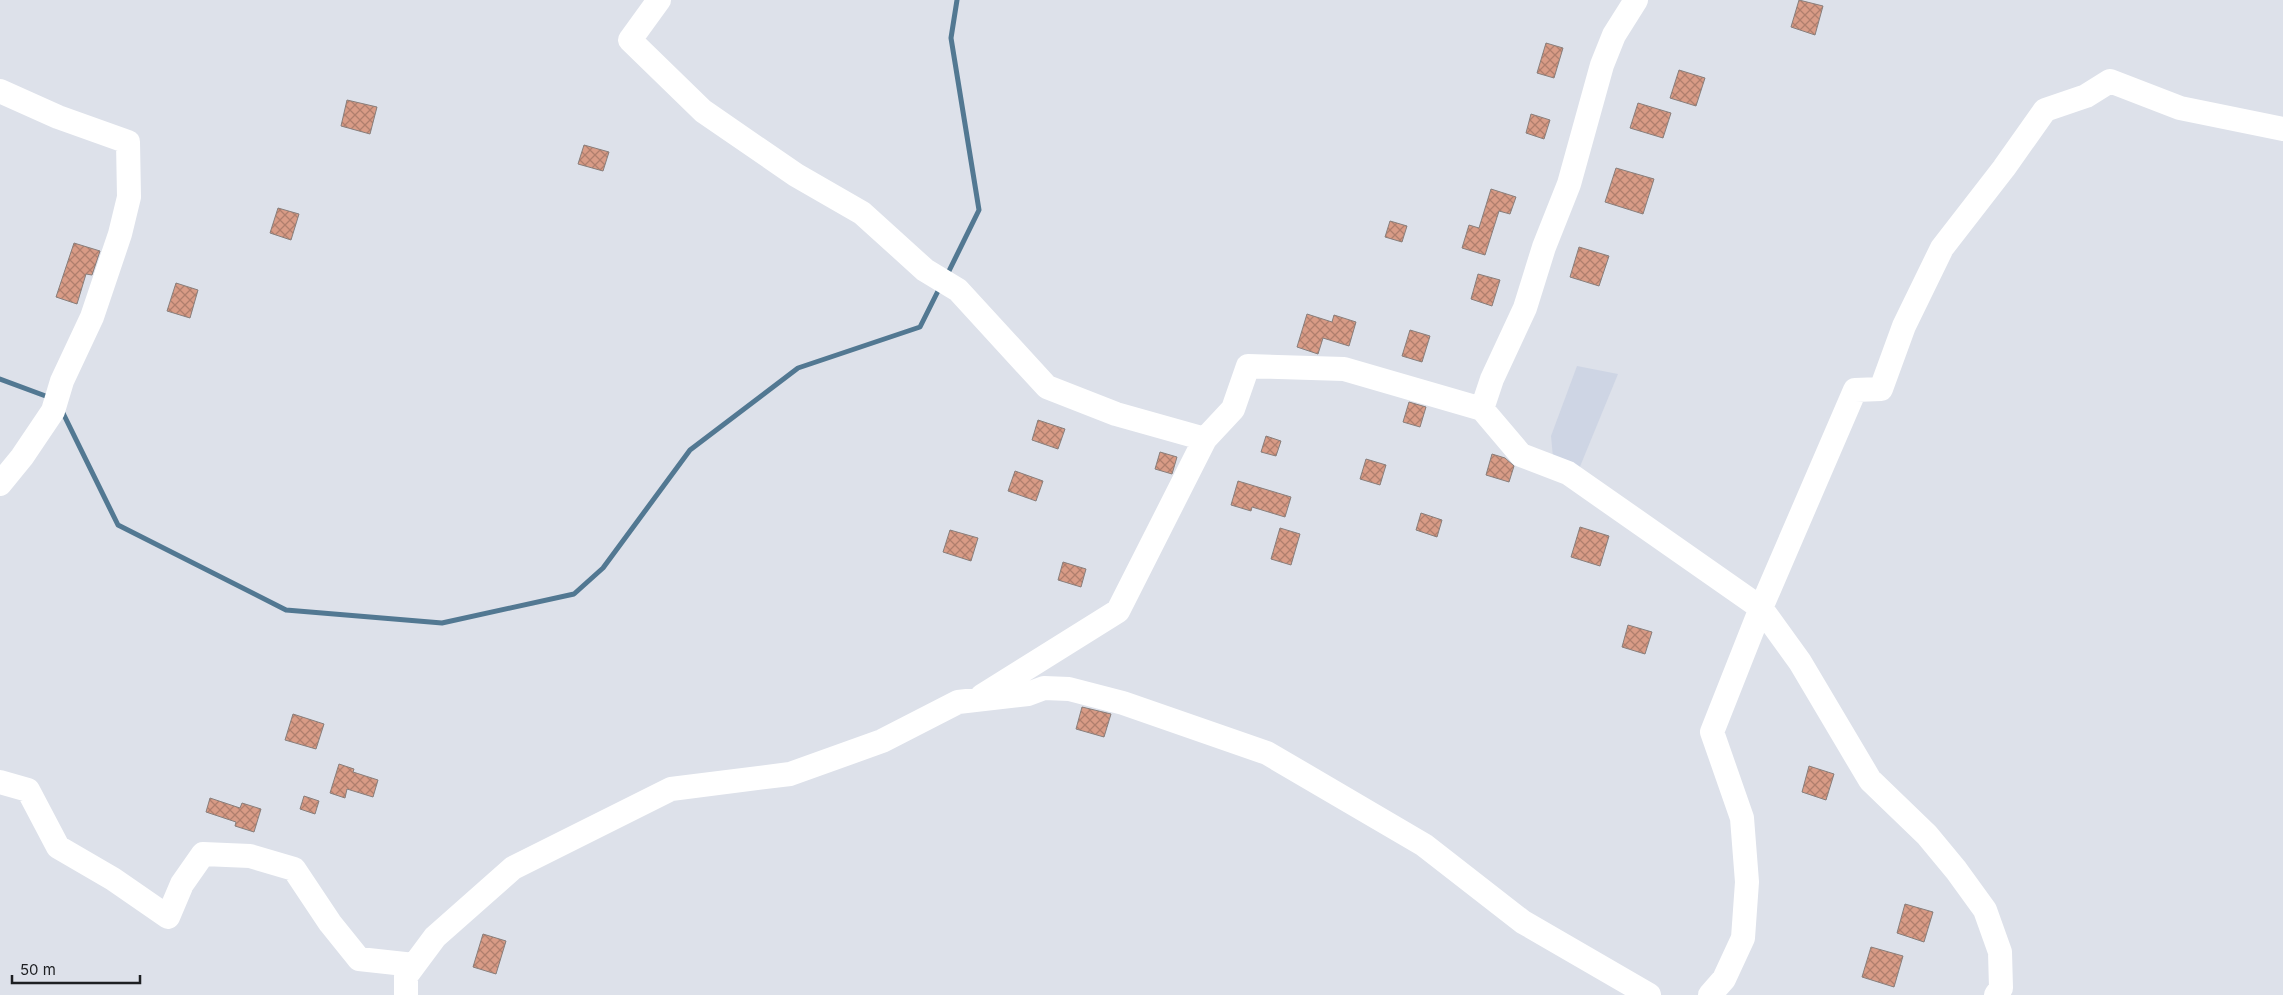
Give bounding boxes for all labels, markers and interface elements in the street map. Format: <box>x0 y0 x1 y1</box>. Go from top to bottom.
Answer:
scale bar <box>12 952 140 984</box>
text: 50 m <box>20 960 56 979</box>

